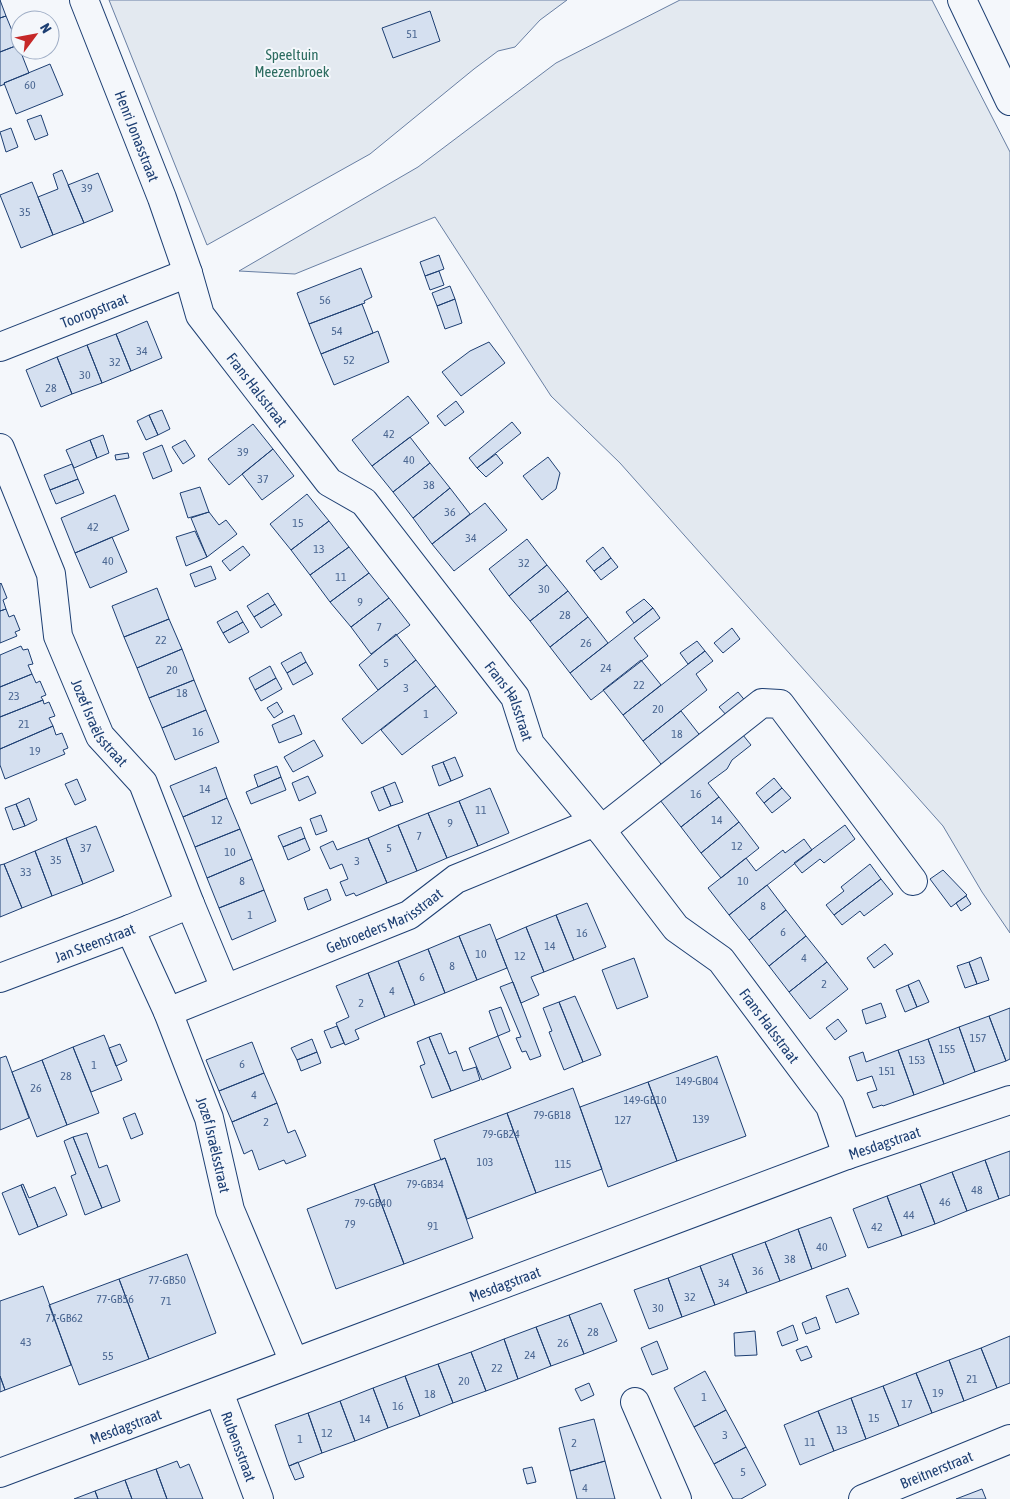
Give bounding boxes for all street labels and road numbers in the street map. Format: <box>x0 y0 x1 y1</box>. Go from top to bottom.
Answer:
street label: Henri Jonasstraat <box>112 88 163 184</box>
street label: Tooropstraat <box>58 289 130 331</box>
street label: Frans Halsstraat <box>224 349 291 430</box>
street label: Frans Halsstraat <box>482 658 537 743</box>
street label: Jozef Israëlsstraat <box>69 676 132 769</box>
street label: Gebroeders Marisstraat <box>323 884 445 956</box>
street label: Jan Steenstraat <box>52 919 137 965</box>
street label: Frans Halsstraat <box>737 985 803 1066</box>
street label: Jozef Israëlsstraat <box>193 1094 234 1194</box>
street label: Mesdagstraat <box>846 1122 922 1162</box>
street label: Mesdagstraat <box>467 1262 543 1305</box>
street label: Mesdagstraat <box>87 1405 163 1447</box>
street label: Rubensstraat <box>219 1409 260 1484</box>
street label: Breitnerstraat <box>897 1447 975 1492</box>

